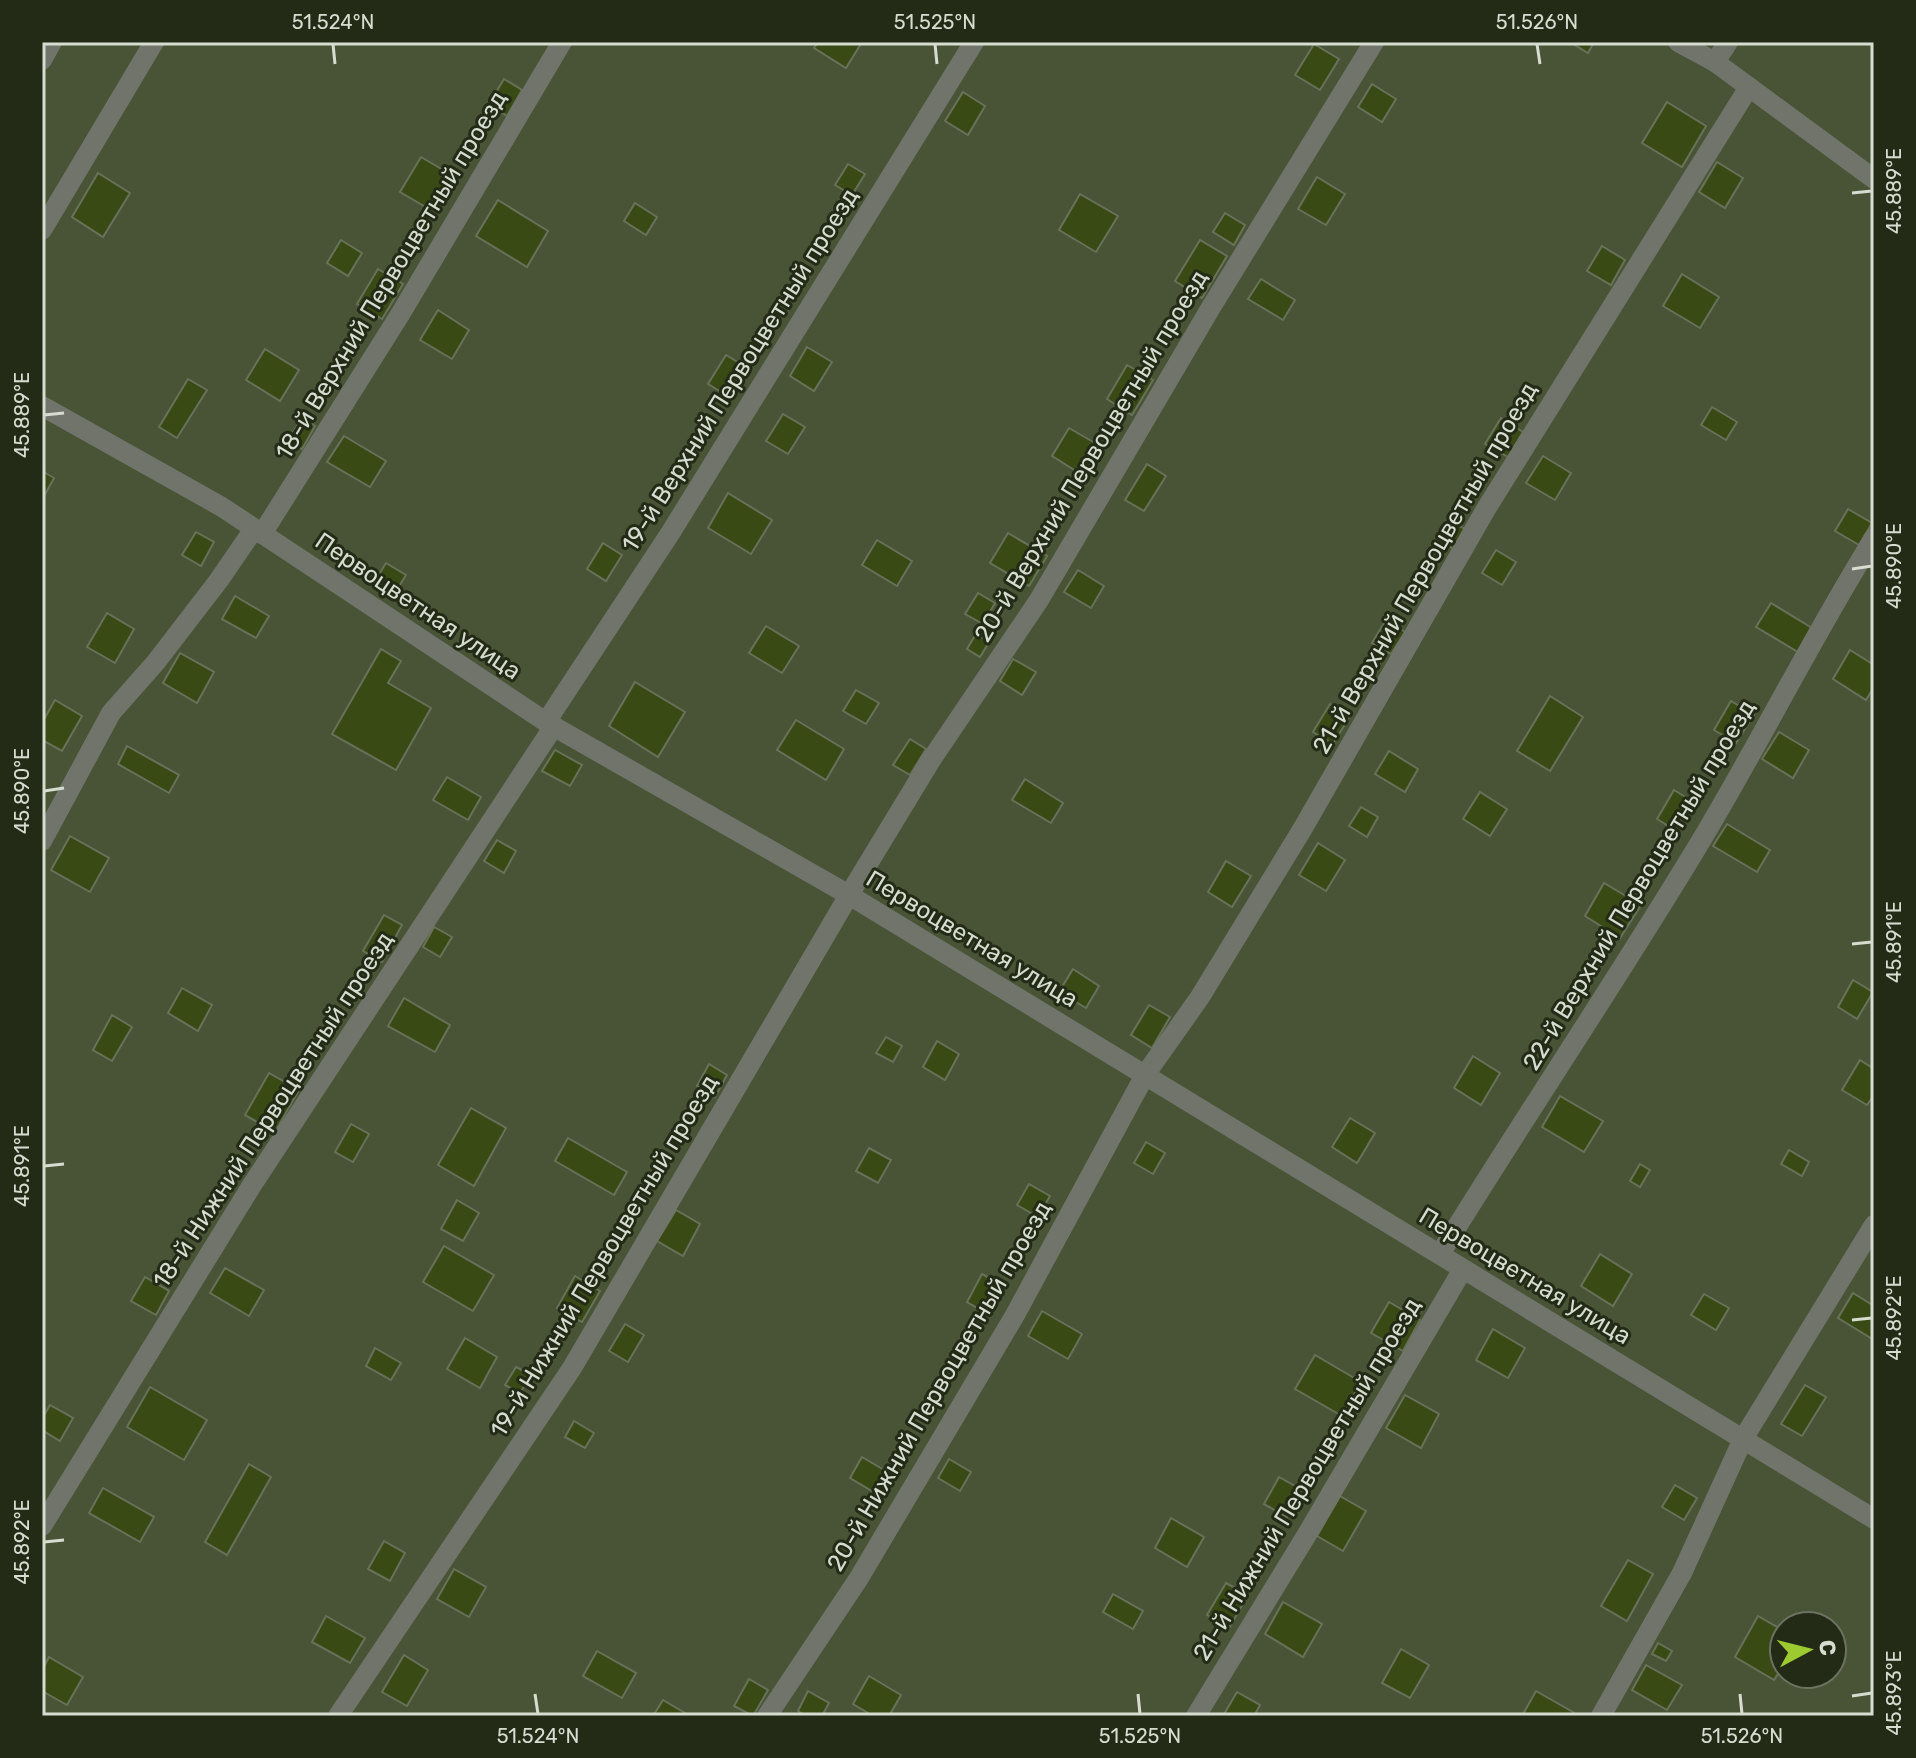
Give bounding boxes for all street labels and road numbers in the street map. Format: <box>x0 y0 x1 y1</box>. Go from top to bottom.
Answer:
street label: 18-й Верхний Первоцветный проезд <box>270 86 512 464</box>
street label: 19-й Верхний Первоцветный проезд <box>616 183 864 557</box>
street label: 20-й Верхний Первоцветный проезд <box>969 265 1213 647</box>
street label: 21-й Верхний Первоцветный проезд <box>1307 378 1543 758</box>
street label: Первоцветная улица <box>310 527 526 685</box>
street label: 22-й Верхний Первоцветный проезд <box>1517 695 1761 1075</box>
street label: Первоцветная улица <box>861 865 1083 1013</box>
street label: 18-й Нижний Первоцветный проезд <box>147 927 399 1293</box>
street label: 19-й Нижний Первоцветный проезд <box>484 1070 724 1442</box>
street label: 20-й Нижний Первоцветный проезд <box>821 1196 1057 1576</box>
street label: Первоцветная улица <box>1414 1202 1636 1350</box>
street label: 21-й Нижний Первоцветный проезд <box>1187 1293 1427 1665</box>

